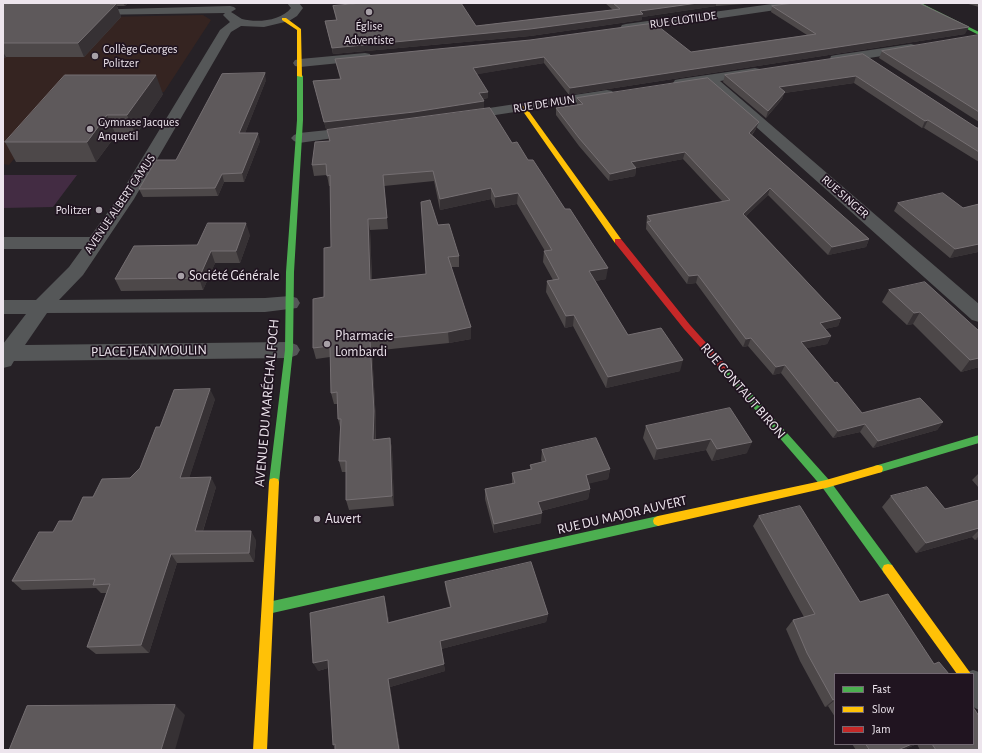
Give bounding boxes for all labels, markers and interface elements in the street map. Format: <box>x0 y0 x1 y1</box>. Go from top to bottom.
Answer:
marker: Église Adventiste <box>364 7 374 17</box>
street label: RUE CLOTILDE <box>649 8 717 32</box>
place label: Église Adventiste <box>344 19 394 47</box>
place label: Collège Georges Politzer <box>103 42 178 70</box>
marker: Collège Georges Politzer <box>90 51 100 61</box>
street label: RUE DE MUN <box>512 92 576 116</box>
place label: Gymnase Jacques Anquetil <box>98 115 179 143</box>
marker: Gymnase Jacques Anquetil <box>85 124 95 134</box>
street label: AVENUE ALBERT CAMUS <box>81 152 159 256</box>
street label: RUE SINGER <box>818 172 872 222</box>
place label: Politzer <box>55 203 91 217</box>
marker: Politzer <box>94 205 104 215</box>
place label: Société Générale <box>189 268 279 284</box>
marker: Société Générale <box>176 271 186 281</box>
street label: AVENUE DU MARÉCHAL FOCH <box>251 318 283 488</box>
place label: Pharmacie Lombardi <box>335 328 393 360</box>
marker: Pharmacie Lombardi <box>322 339 332 349</box>
street label: RUE GONTAUT BIRON <box>697 340 789 442</box>
street label: PLACE JEAN MOULIN <box>91 342 207 360</box>
street label: RUE DU MAJOR AUVERT <box>555 492 689 538</box>
place label: Auvert <box>325 511 361 527</box>
marker: Auvert <box>312 514 322 524</box>
legend <box>834 673 974 745</box>
text: Fast <box>872 683 891 695</box>
text: Slow <box>872 703 894 715</box>
text: Jam <box>872 723 891 735</box>

